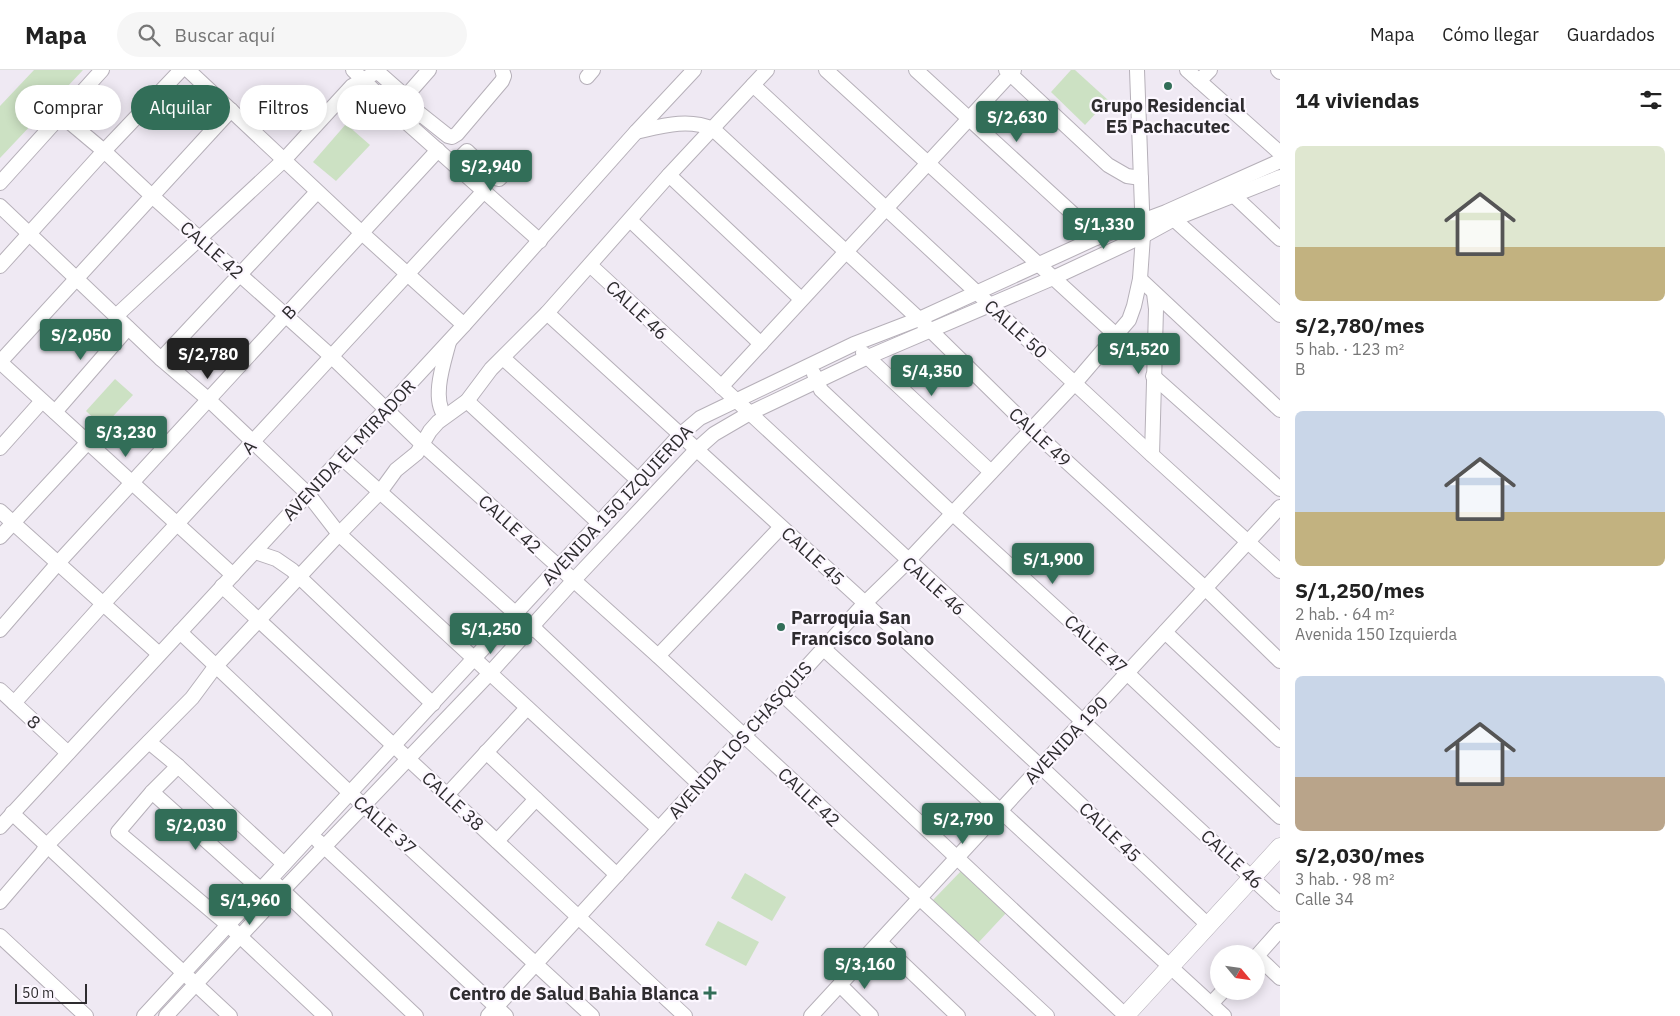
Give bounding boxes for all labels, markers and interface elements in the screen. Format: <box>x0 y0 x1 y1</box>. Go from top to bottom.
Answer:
search box <box>117 12 467 57</box>
text: Mapa <box>25 19 87 51</box>
icon: search <box>135 21 163 49</box>
text: Buscar aquí <box>175 23 275 47</box>
text: Mapa <box>1370 23 1414 46</box>
text: Cómo llegar <box>1442 23 1539 46</box>
text: Guardados <box>1567 23 1655 46</box>
marker: Grupo Residencial E5 Pachacutec <box>1162 80 1174 92</box>
chip: Comprar <box>15 85 121 130</box>
chip: Alquilar <box>131 85 230 130</box>
chip: Filtros <box>240 85 327 130</box>
chip: Nuevo <box>337 85 424 130</box>
text: 14 viviendas <box>1295 86 1419 114</box>
icon: filters <box>1637 86 1665 114</box>
place label: Grupo Residencial E5 Pachacutec <box>1091 94 1246 138</box>
pin: S/2,630 <box>971 100 1063 143</box>
text: S/2,630 <box>987 107 1047 127</box>
pin: S/2,940 <box>445 150 537 192</box>
text: S/2,940 <box>461 156 521 176</box>
icon: home <box>1435 179 1525 269</box>
pin: S/1,330 <box>1058 208 1150 250</box>
text: S/1,330 <box>1074 214 1134 234</box>
street label: CALLE 42 <box>175 216 249 284</box>
street label: CALLE 46 <box>601 275 673 345</box>
street label: CALLE 50 <box>980 295 1052 363</box>
street label: B <box>277 300 301 324</box>
text: S/2,780/mes <box>1295 311 1425 339</box>
pin: S/2,050 <box>35 318 127 361</box>
text: S/2,050 <box>51 325 111 345</box>
pin: S/1,520 <box>1093 332 1185 375</box>
pin: S/2,780 <box>162 338 254 380</box>
text: S/1,520 <box>1109 339 1169 359</box>
text: 5 hab. · 123 m² <box>1295 339 1404 359</box>
text: S/2,780 <box>178 344 238 364</box>
pin: S/4,350 <box>886 354 978 397</box>
text: B <box>1295 359 1305 379</box>
text: S/4,350 <box>902 361 962 381</box>
street label: AVENIDA EL MIRADOR <box>278 375 420 525</box>
street label: CALLE 49 <box>1004 402 1076 472</box>
pin: S/3,230 <box>80 416 172 458</box>
street label: AVENIDA 150 IZQUIERDA <box>536 420 698 590</box>
text: S/3,230 <box>96 422 156 442</box>
street label: A <box>237 435 262 459</box>
icon: home <box>1435 444 1525 534</box>
street label: CALLE 42 <box>474 490 546 558</box>
street label: CALLE 45 <box>777 522 849 590</box>
pin: S/1,900 <box>1007 542 1099 585</box>
text: S/1,900 <box>1023 549 1083 569</box>
street label: CALLE 46 <box>898 552 970 620</box>
text: S/1,250/mes <box>1295 576 1425 604</box>
text: 2 hab. · 64 m² <box>1295 604 1395 624</box>
place label: Parroquia San Francisco Solano <box>791 606 934 650</box>
street label: CALLE 47 <box>1060 610 1132 678</box>
pin: S/1,250 <box>445 612 537 655</box>
text: S/1,250 <box>461 619 521 639</box>
marker: Parroquia San Francisco Solano <box>775 621 787 633</box>
text: Avenida 150 Izquierda <box>1295 624 1457 644</box>
street label: AVENIDA LOS CHASQUIS <box>663 656 817 824</box>
street label: AVENIDA 190 <box>1019 691 1113 789</box>
icon: home <box>1435 709 1525 799</box>
street label: 8 <box>22 710 46 734</box>
street label: CALLE 42 <box>773 762 845 832</box>
street label: CALLE 38 <box>417 766 489 836</box>
street label: CALLE 37 <box>349 791 421 859</box>
street label: CALLE 45 <box>1074 797 1146 867</box>
pin: S/2,790 <box>917 802 1009 845</box>
pin: S/2,030 <box>150 808 242 851</box>
text: S/2,790 <box>933 809 993 829</box>
text: S/2,030 <box>166 815 226 835</box>
street label: CALLE 46 <box>1196 824 1268 894</box>
text: S/2,030/mes <box>1295 841 1425 869</box>
text: 3 hab. · 98 m² <box>1295 869 1395 889</box>
pin: S/1,960 <box>204 884 296 926</box>
text: Calle 34 <box>1295 889 1354 909</box>
text: S/1,960 <box>220 890 280 910</box>
north arrow <box>1210 945 1265 1000</box>
map controls <box>1210 945 1265 1000</box>
pin: S/3,160 <box>819 948 911 990</box>
text: S/3,160 <box>835 954 895 974</box>
scale bar <box>15 981 88 1004</box>
place label: Centro de Salud Bahia Blanca <box>449 982 699 1005</box>
text: 50 m <box>22 984 54 1002</box>
marker: Centro de Salud Bahia Blanca <box>703 986 717 1000</box>

